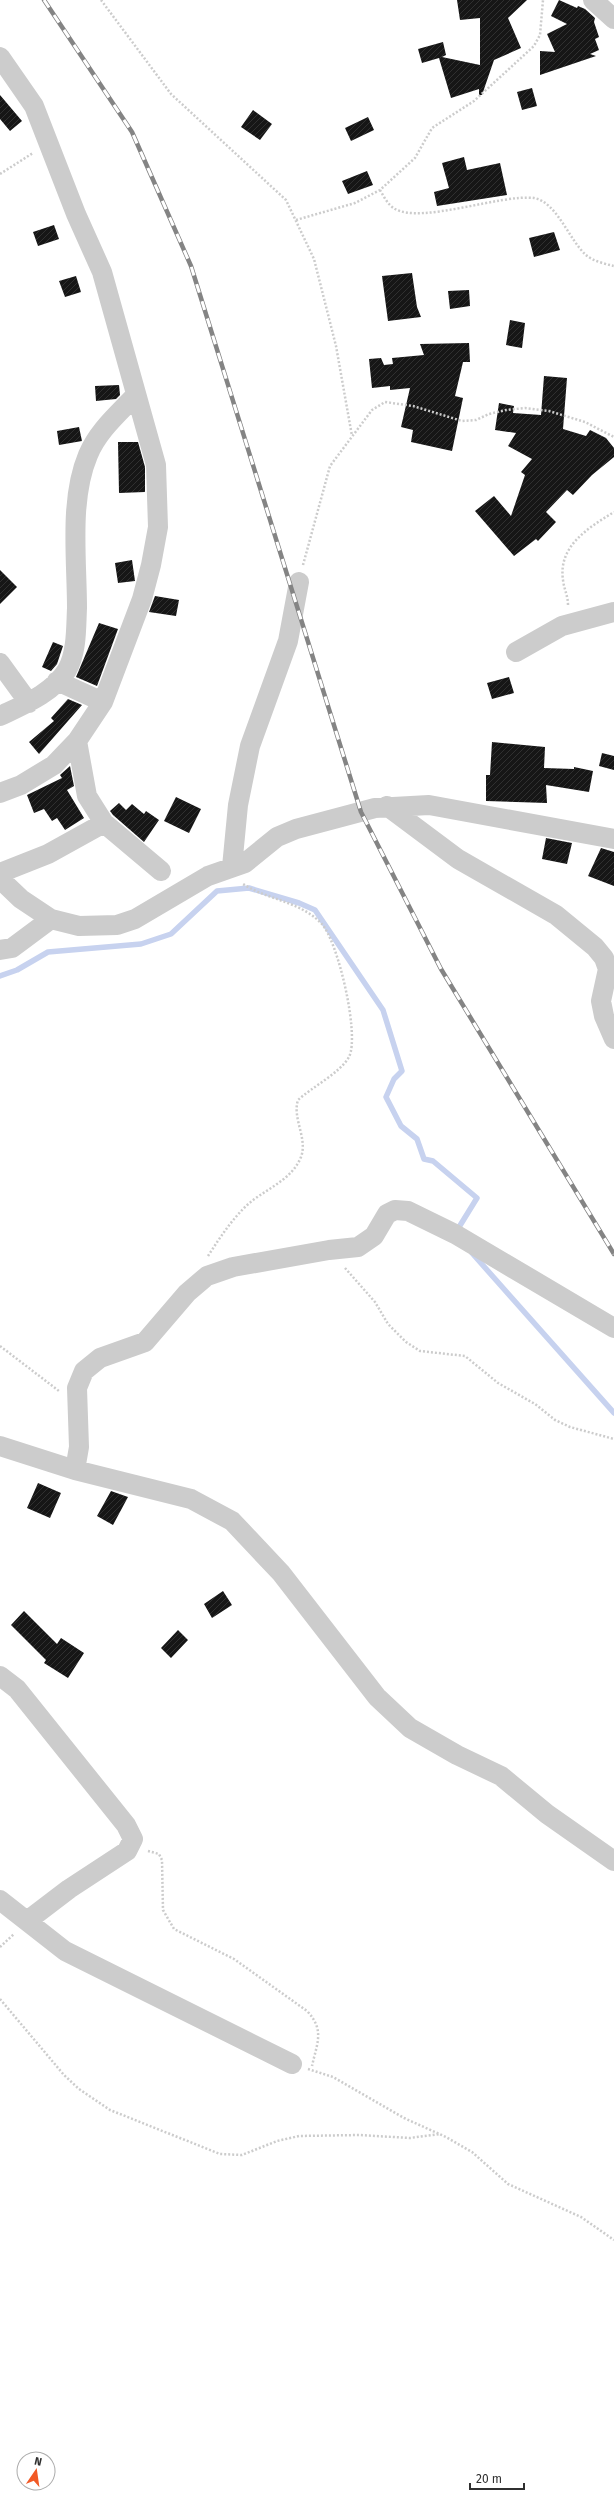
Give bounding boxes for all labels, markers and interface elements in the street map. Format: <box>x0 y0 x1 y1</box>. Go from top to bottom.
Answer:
north arrow <box>16 2451 56 2491</box>
text: N <box>33 2455 43 2469</box>
scale bar <box>470 2465 524 2491</box>
text: 20 m <box>476 2472 502 2486</box>

